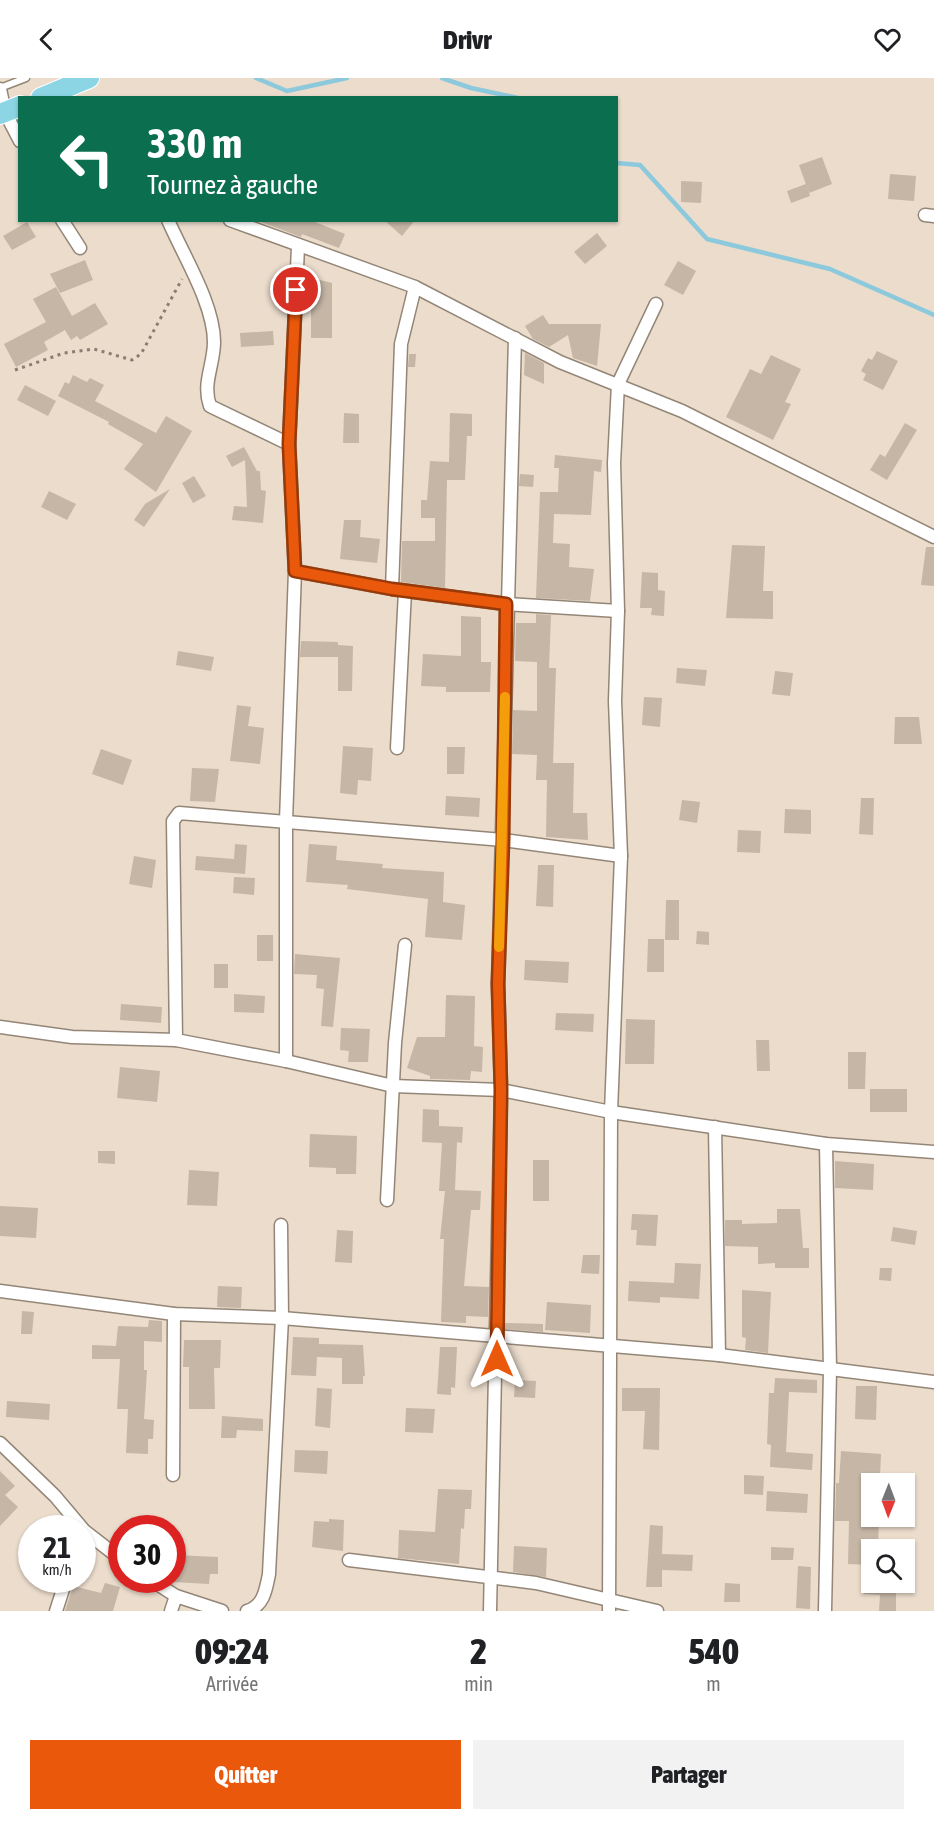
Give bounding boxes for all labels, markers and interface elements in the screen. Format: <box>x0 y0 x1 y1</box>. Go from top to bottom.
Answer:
icon: back <box>30 23 63 56</box>
icon: heart <box>871 23 904 56</box>
text: Drivr <box>443 24 491 55</box>
text: 330 m <box>147 119 242 167</box>
icon: left <box>48 120 126 198</box>
text: Tournez à gauche <box>147 169 318 200</box>
pin <box>270 264 321 315</box>
icon: arrive <box>279 273 312 306</box>
position arrow <box>465 1327 529 1391</box>
north arrow <box>861 1473 915 1527</box>
map controls <box>861 1473 915 1593</box>
speed limit sign: 30 <box>108 1515 186 1593</box>
text: 21 <box>43 1530 71 1564</box>
button: search <box>861 1539 915 1593</box>
text: km/h <box>42 1561 72 1578</box>
text: 09:24 <box>195 1630 269 1672</box>
text: 2 <box>470 1630 487 1672</box>
text: 540 <box>688 1630 739 1672</box>
text: Arrivée <box>206 1672 258 1695</box>
text: min <box>464 1672 493 1695</box>
text: m <box>706 1672 721 1695</box>
button: Quitter <box>30 1740 461 1809</box>
button: Partager <box>473 1740 904 1809</box>

